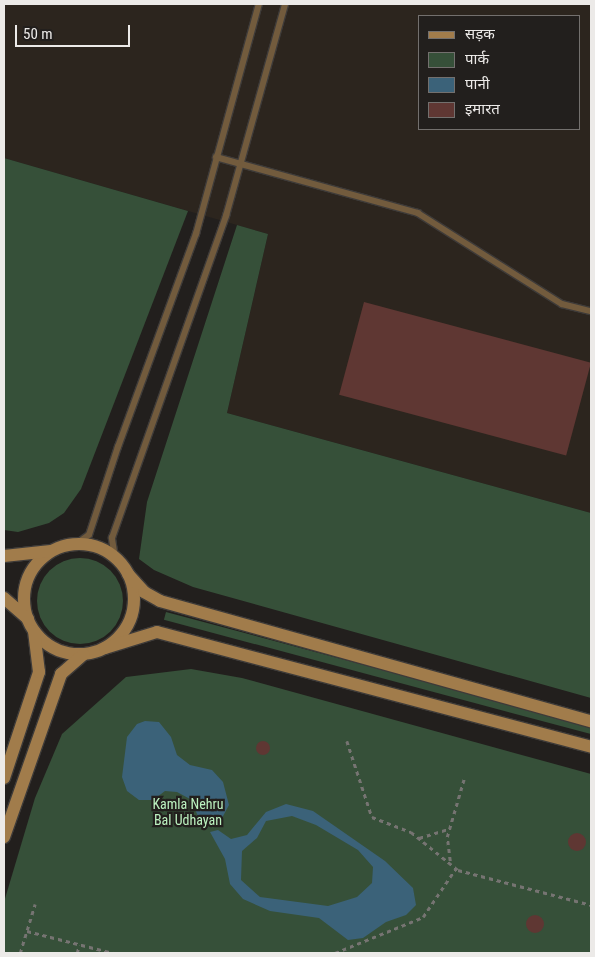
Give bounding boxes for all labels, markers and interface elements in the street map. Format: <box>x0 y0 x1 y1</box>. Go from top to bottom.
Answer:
scale bar <box>18 15 132 47</box>
legend <box>418 15 580 130</box>
text: 50 m <box>23 25 53 43</box>
text: सड़क <box>465 25 495 43</box>
text: पार्क <box>465 50 489 68</box>
text: पानी <box>465 75 490 93</box>
text: इमारत <box>465 100 500 118</box>
park label: Kamla Nehru Bal Udhayan <box>152 796 224 829</box>

